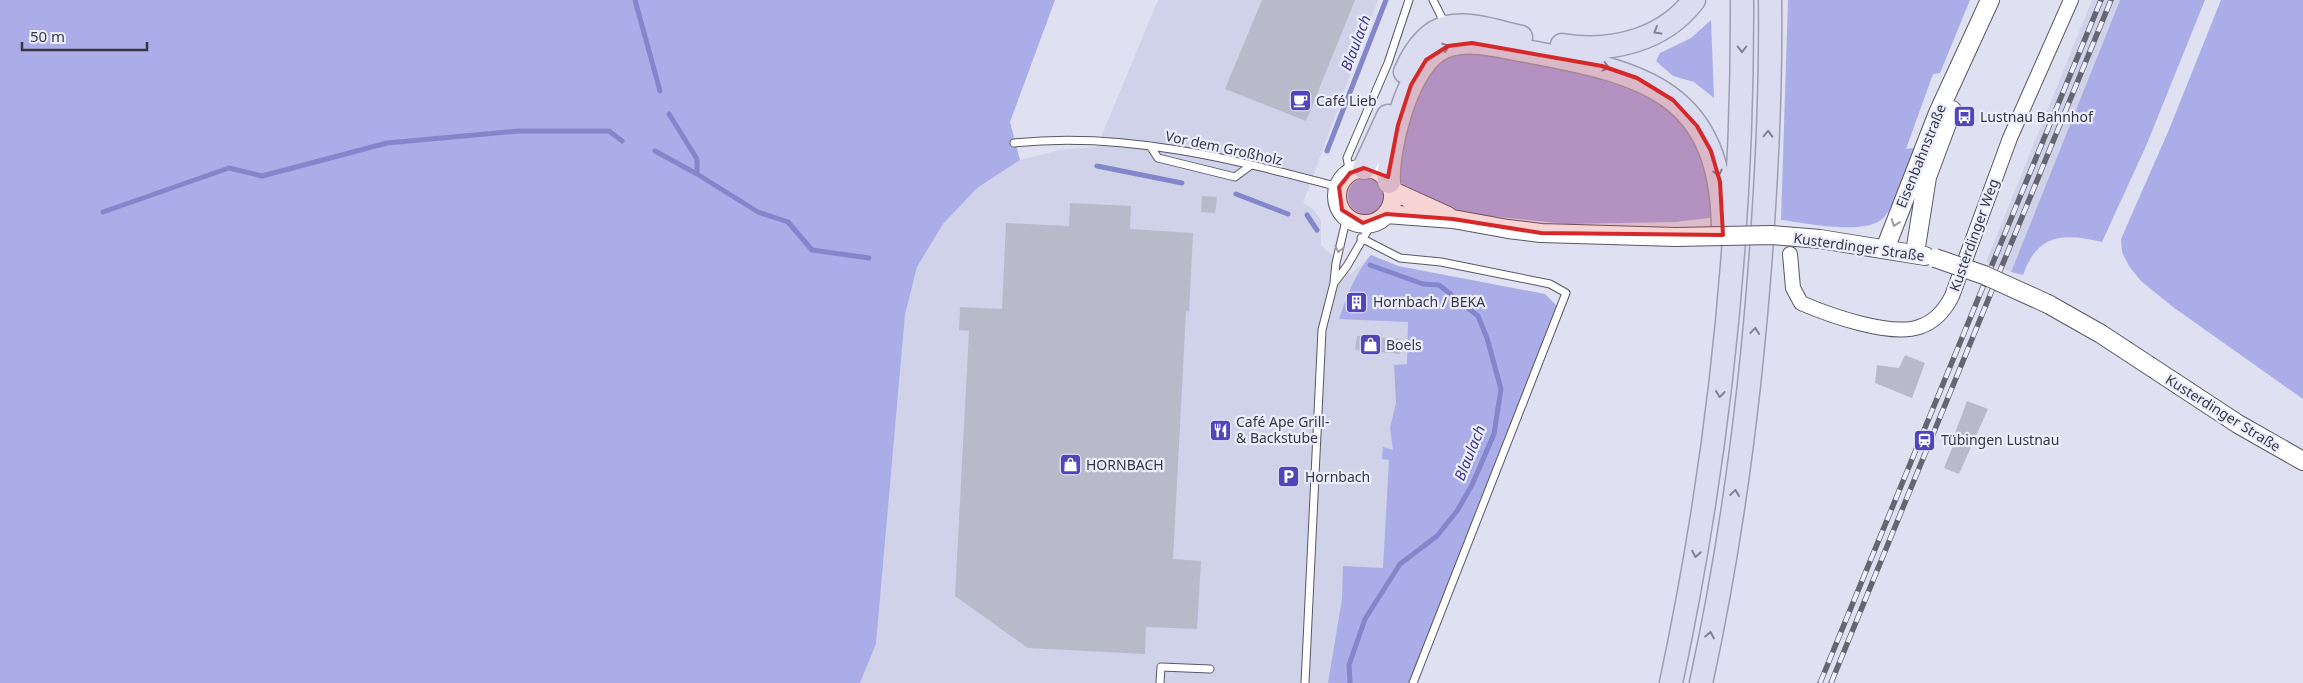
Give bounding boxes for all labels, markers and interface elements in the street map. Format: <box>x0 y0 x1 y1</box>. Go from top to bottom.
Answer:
water label: Blaulach <box>1335 12 1375 73</box>
scale bar <box>22 20 148 52</box>
one-way arrow <box>1653 25 1662 35</box>
text: 50 m <box>30 26 65 46</box>
one-way arrow <box>1442 43 1450 53</box>
one-way arrow <box>1737 45 1747 53</box>
one-way arrow <box>1602 62 1610 72</box>
cafe icon: Café Lieb <box>1288 89 1312 113</box>
place label: Café Lieb <box>1316 91 1377 110</box>
street label: Eisenbahnstraße <box>1891 101 1950 210</box>
bus stop icon: Lustnau Bahnhof <box>1952 105 1976 129</box>
place label: Lustnau Bahnhof <box>1980 107 2094 126</box>
street label: Vor dem Großholz <box>1164 126 1285 169</box>
one-way arrow <box>1763 130 1774 138</box>
one-way arrow <box>1712 169 1723 178</box>
street label: Kusterdinger Weg <box>1944 176 2003 294</box>
one-way arrow <box>1891 218 1901 227</box>
street label: Kusterdinger Straße <box>1792 228 1926 265</box>
one-way arrow <box>1334 245 1345 254</box>
building icon: Hornbach / BEKA <box>1345 290 1369 314</box>
place label: Hornbach / BEKA <box>1373 292 1485 311</box>
one-way arrow <box>1749 327 1760 335</box>
shop icon: Boels <box>1358 333 1382 357</box>
place label: Boels <box>1386 335 1422 354</box>
street label: Kusterdinger Straße <box>2162 370 2284 456</box>
one-way arrow <box>1715 390 1726 398</box>
place label: Café Ape Grill- & Backstube <box>1236 412 1329 447</box>
restaurant icon: Café Ape Grill- & Backstube <box>1208 418 1232 442</box>
water label: Blaulach <box>1449 422 1489 483</box>
station icon: Tübingen Lustnau <box>1913 428 1937 452</box>
place label: Tübingen Lustnau <box>1941 430 2059 449</box>
shop icon: HORNBACH <box>1058 453 1082 477</box>
place label: HORNBACH <box>1086 455 1164 474</box>
parking icon: Hornbach <box>1277 465 1301 489</box>
place label: Hornbach <box>1305 467 1370 486</box>
one-way arrow <box>1730 488 1740 497</box>
one-way arrow <box>1692 550 1702 559</box>
one-way arrow <box>1705 631 1715 640</box>

